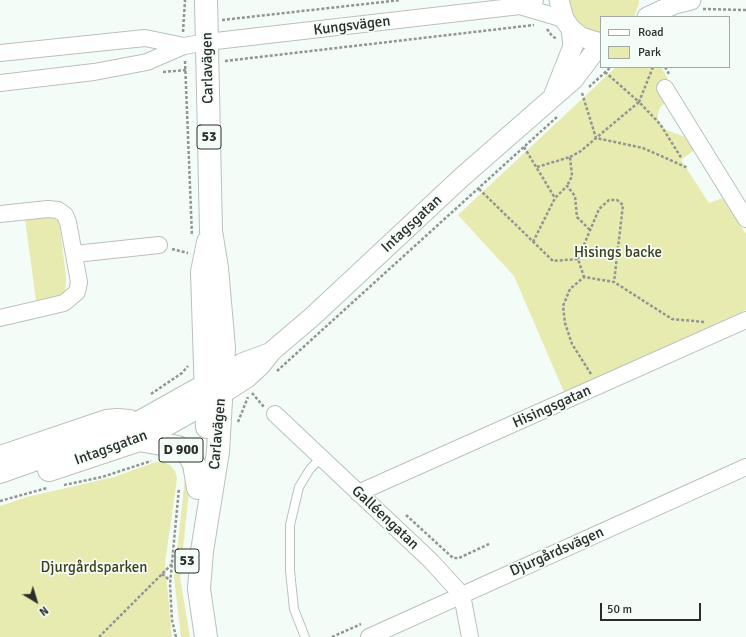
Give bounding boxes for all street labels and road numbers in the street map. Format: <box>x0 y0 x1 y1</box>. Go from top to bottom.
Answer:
street label: Kungsvägen <box>312 12 392 40</box>
street label: Carlavägen <box>198 32 218 104</box>
road number: 53 <box>197 125 221 149</box>
street label: Intagsgatan <box>378 191 446 257</box>
street label: Hisingsgatan <box>510 382 594 432</box>
street label: Carlavägen <box>206 397 230 471</box>
street label: Intagsgatan <box>72 427 150 469</box>
road number: D 900 <box>159 438 203 462</box>
street label: Galléengatan <box>348 482 422 554</box>
street label: Djurgårdsvägen <box>507 523 607 581</box>
road number: 53 <box>175 549 199 573</box>

